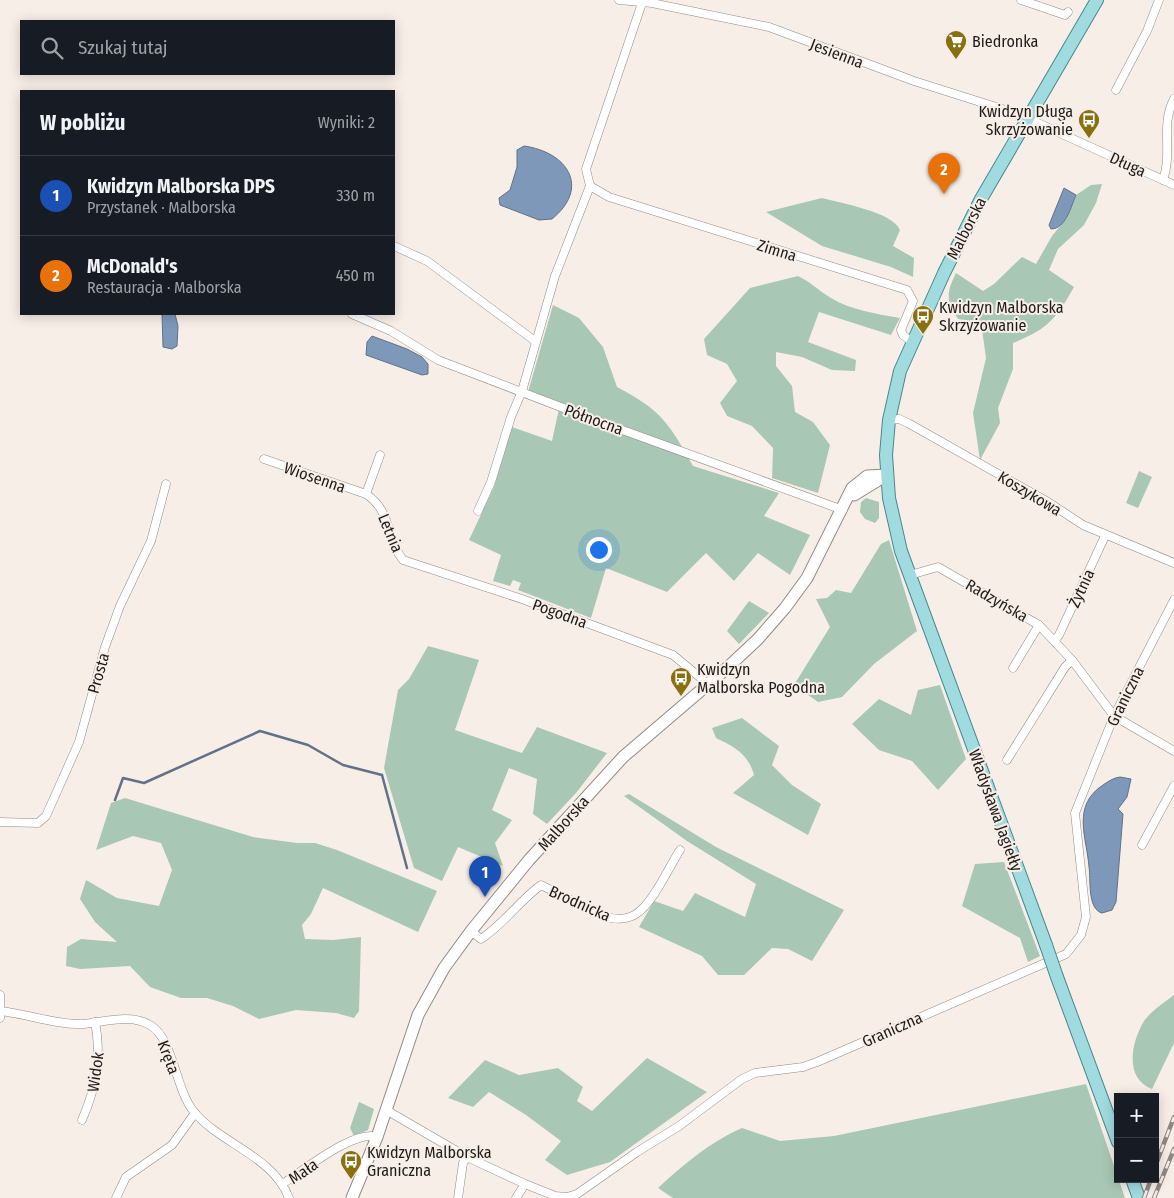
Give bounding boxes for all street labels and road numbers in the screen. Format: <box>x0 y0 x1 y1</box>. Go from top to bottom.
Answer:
street label: Jesienna <box>807 35 866 72</box>
street label: Długa <box>1107 148 1149 181</box>
street label: Malborska <box>943 194 990 263</box>
street label: Zimna <box>755 236 799 265</box>
street label: Północna <box>562 400 626 439</box>
street label: Wiosenna <box>282 458 348 497</box>
street label: Koszykowa <box>995 467 1065 520</box>
street label: Letnia <box>374 511 407 556</box>
street label: Żytnia <box>1064 566 1099 610</box>
street label: Radzyńska <box>962 575 1031 626</box>
street label: Pogodna <box>530 595 590 632</box>
street label: Prosta <box>84 650 113 696</box>
street label: Graniczna <box>1103 663 1148 729</box>
street label: Władysława Jagiełły <box>965 747 1027 875</box>
street label: Malborska <box>534 792 593 855</box>
street label: Brodnicka <box>546 882 614 925</box>
street label: Graniczna <box>859 1008 925 1051</box>
street label: Kręta <box>153 1038 184 1077</box>
street label: Widok <box>83 1050 108 1093</box>
street label: Mała <box>285 1155 322 1188</box>

